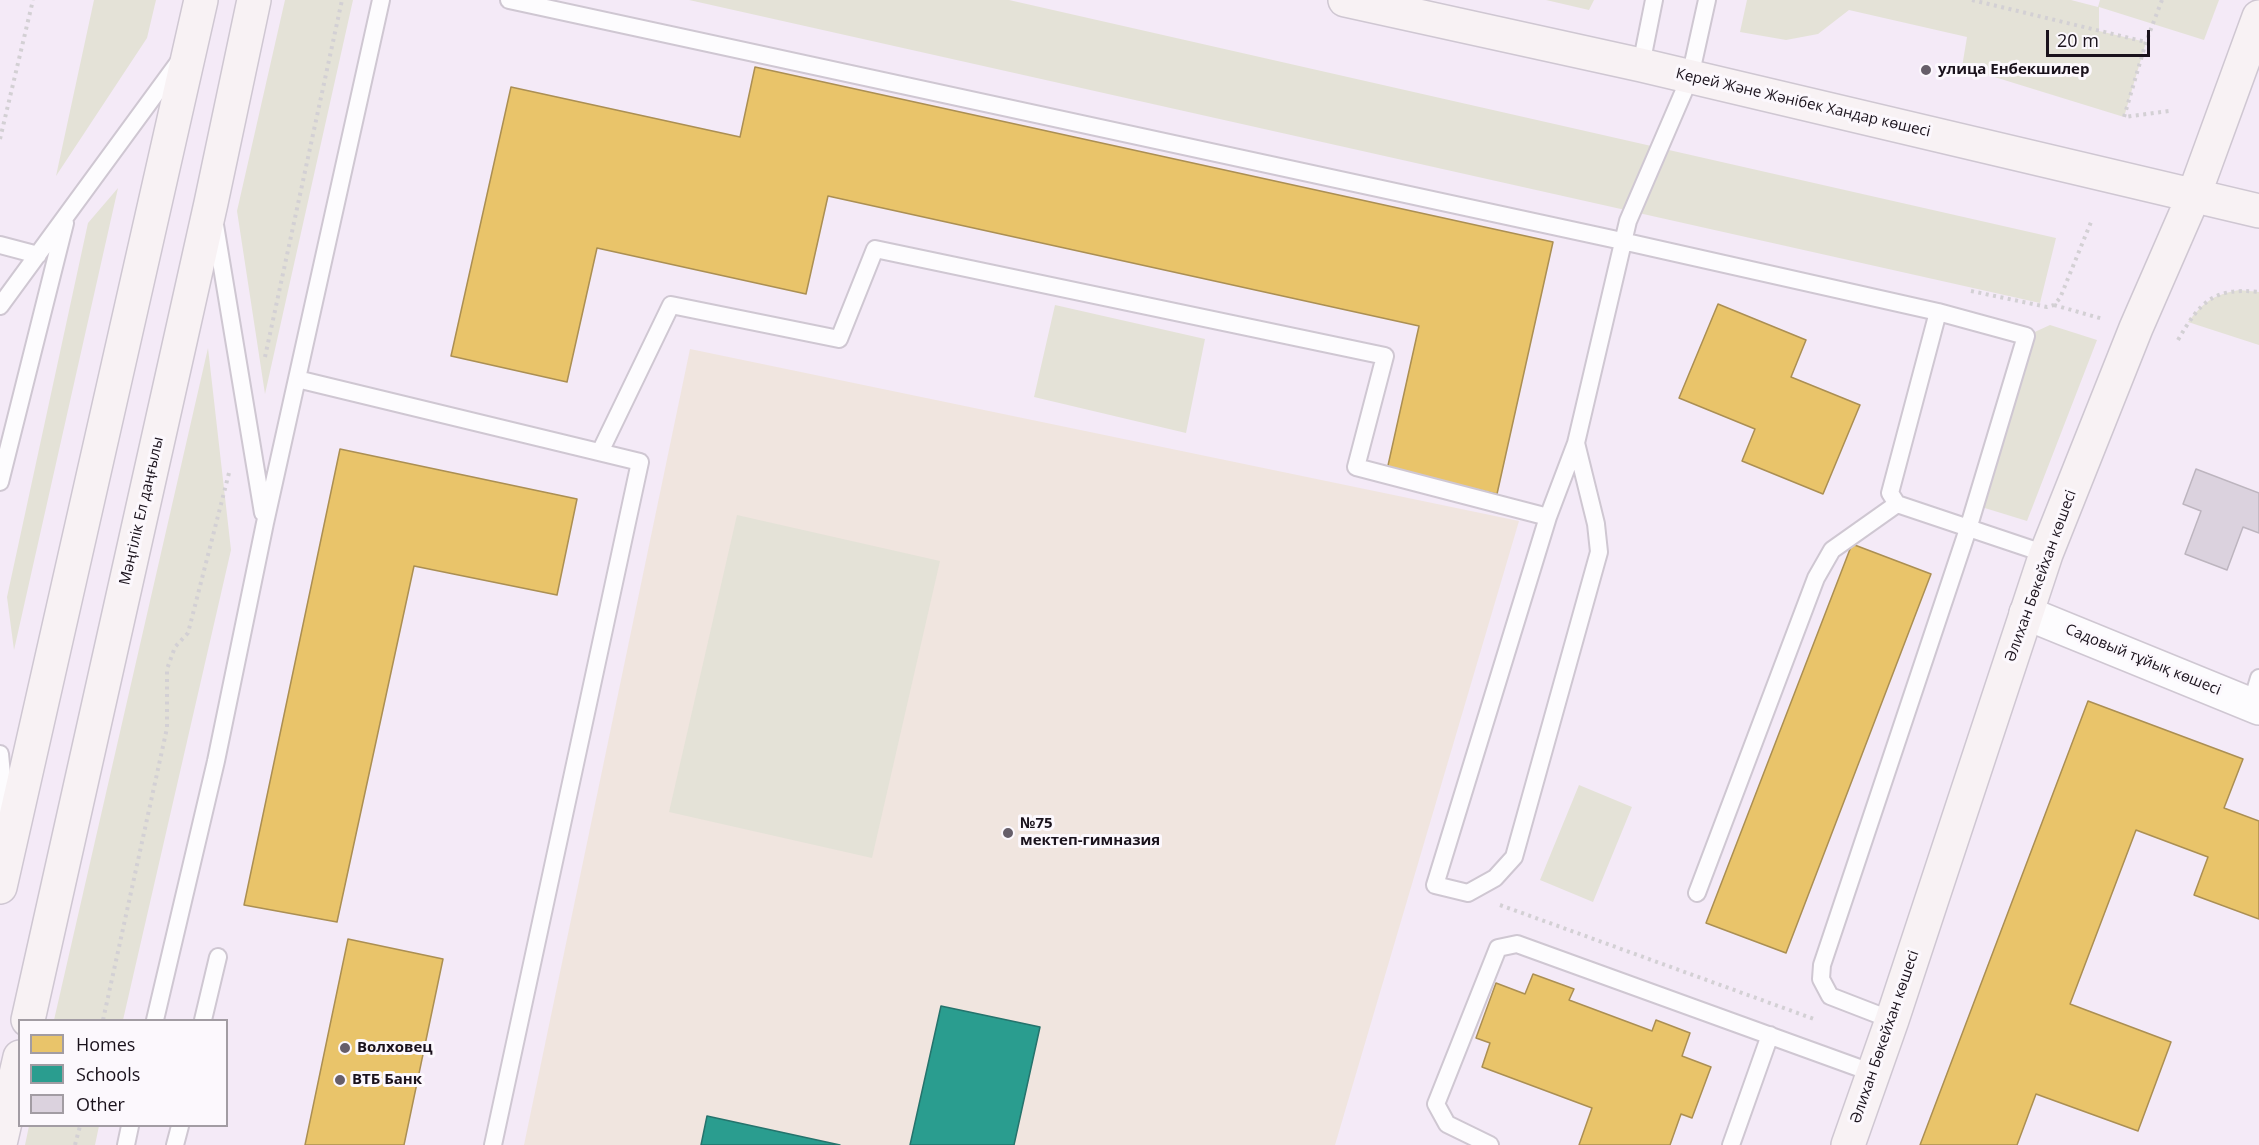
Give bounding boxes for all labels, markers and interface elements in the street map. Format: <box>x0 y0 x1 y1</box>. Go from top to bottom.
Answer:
scale bar <box>2049 18 2152 56</box>
text: 20 m <box>2057 28 2099 52</box>
place label: улица Енбекшилер <box>1938 61 2089 79</box>
marker: улица Енбекшилер <box>1919 63 1933 77</box>
street label: Керей Және Жәнібек Хандар көшесі <box>1674 65 1932 141</box>
street label: Мәңгілік Ел даңғылы <box>116 435 168 587</box>
street label: Әлихан Бөкейхан көшесі <box>2001 488 2081 664</box>
street label: Садовый тұйық көшесі <box>2063 621 2223 699</box>
place label: №75 мектеп-гимназия <box>1020 815 1160 850</box>
marker: №75 мектеп-гимназия <box>1001 826 1015 840</box>
street label: Әлихан Бөкейхан көшесі <box>1847 948 1923 1126</box>
legend <box>18 1019 228 1127</box>
text: Homes <box>76 1032 135 1056</box>
place label: Волховец <box>357 1039 433 1057</box>
marker: Волховец <box>338 1041 352 1055</box>
text: Schools <box>76 1062 140 1086</box>
place label: ВТБ Банк <box>352 1071 422 1089</box>
marker: ВТБ Банк <box>333 1073 347 1087</box>
text: Other <box>76 1092 125 1116</box>

